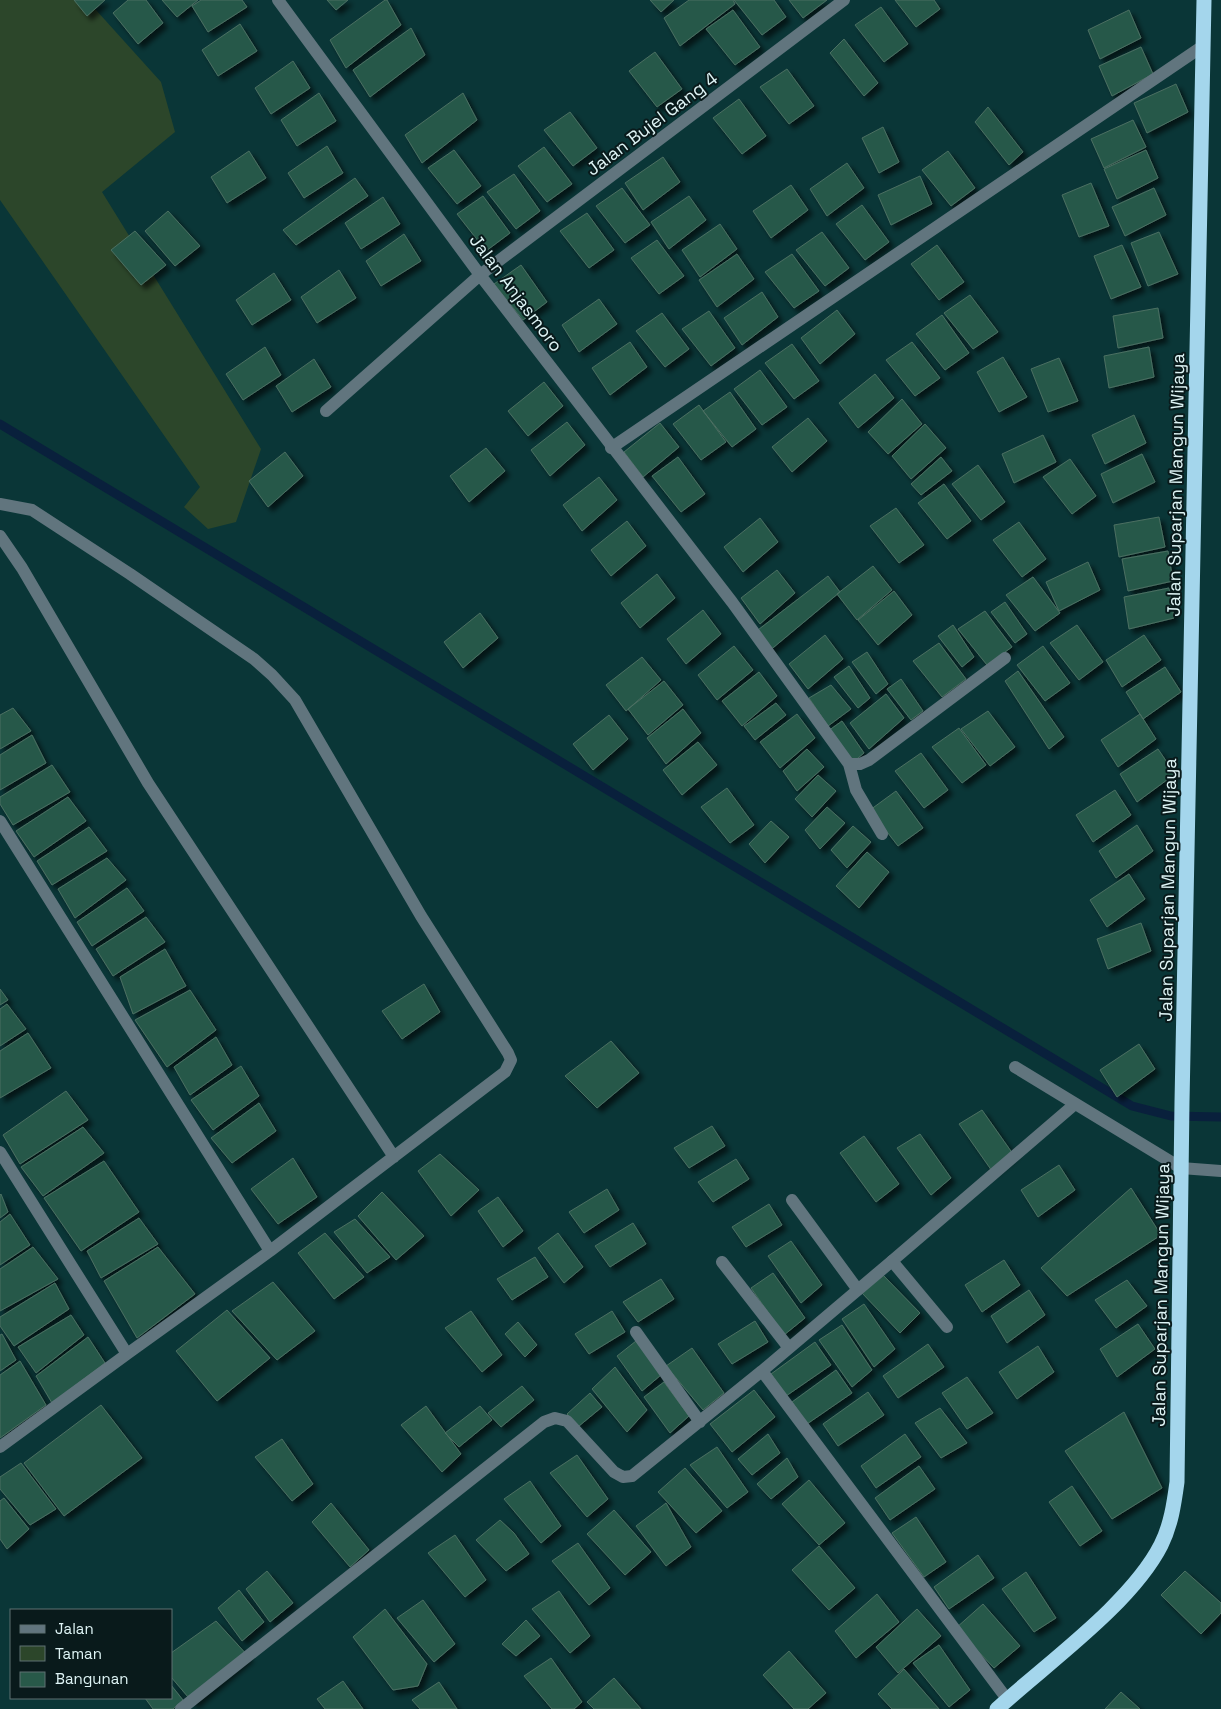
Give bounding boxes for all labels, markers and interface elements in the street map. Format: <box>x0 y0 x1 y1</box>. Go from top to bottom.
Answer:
street label: Jalan Bujel Gang 4 <box>581 67 722 181</box>
street label: Jalan Anjasmoro <box>465 229 568 356</box>
street label: Jalan Suparjan Mangun Wijaya <box>1162 353 1189 617</box>
street label: Jalan Suparjan Mangun Wijaya <box>1154 758 1181 1022</box>
street label: Jalan Suparjan Mangun Wijaya <box>1147 1163 1174 1427</box>
legend <box>10 1609 172 1699</box>
text: Jalan <box>55 1619 94 1638</box>
text: Taman <box>55 1644 102 1663</box>
text: Bangunan <box>55 1669 129 1688</box>

